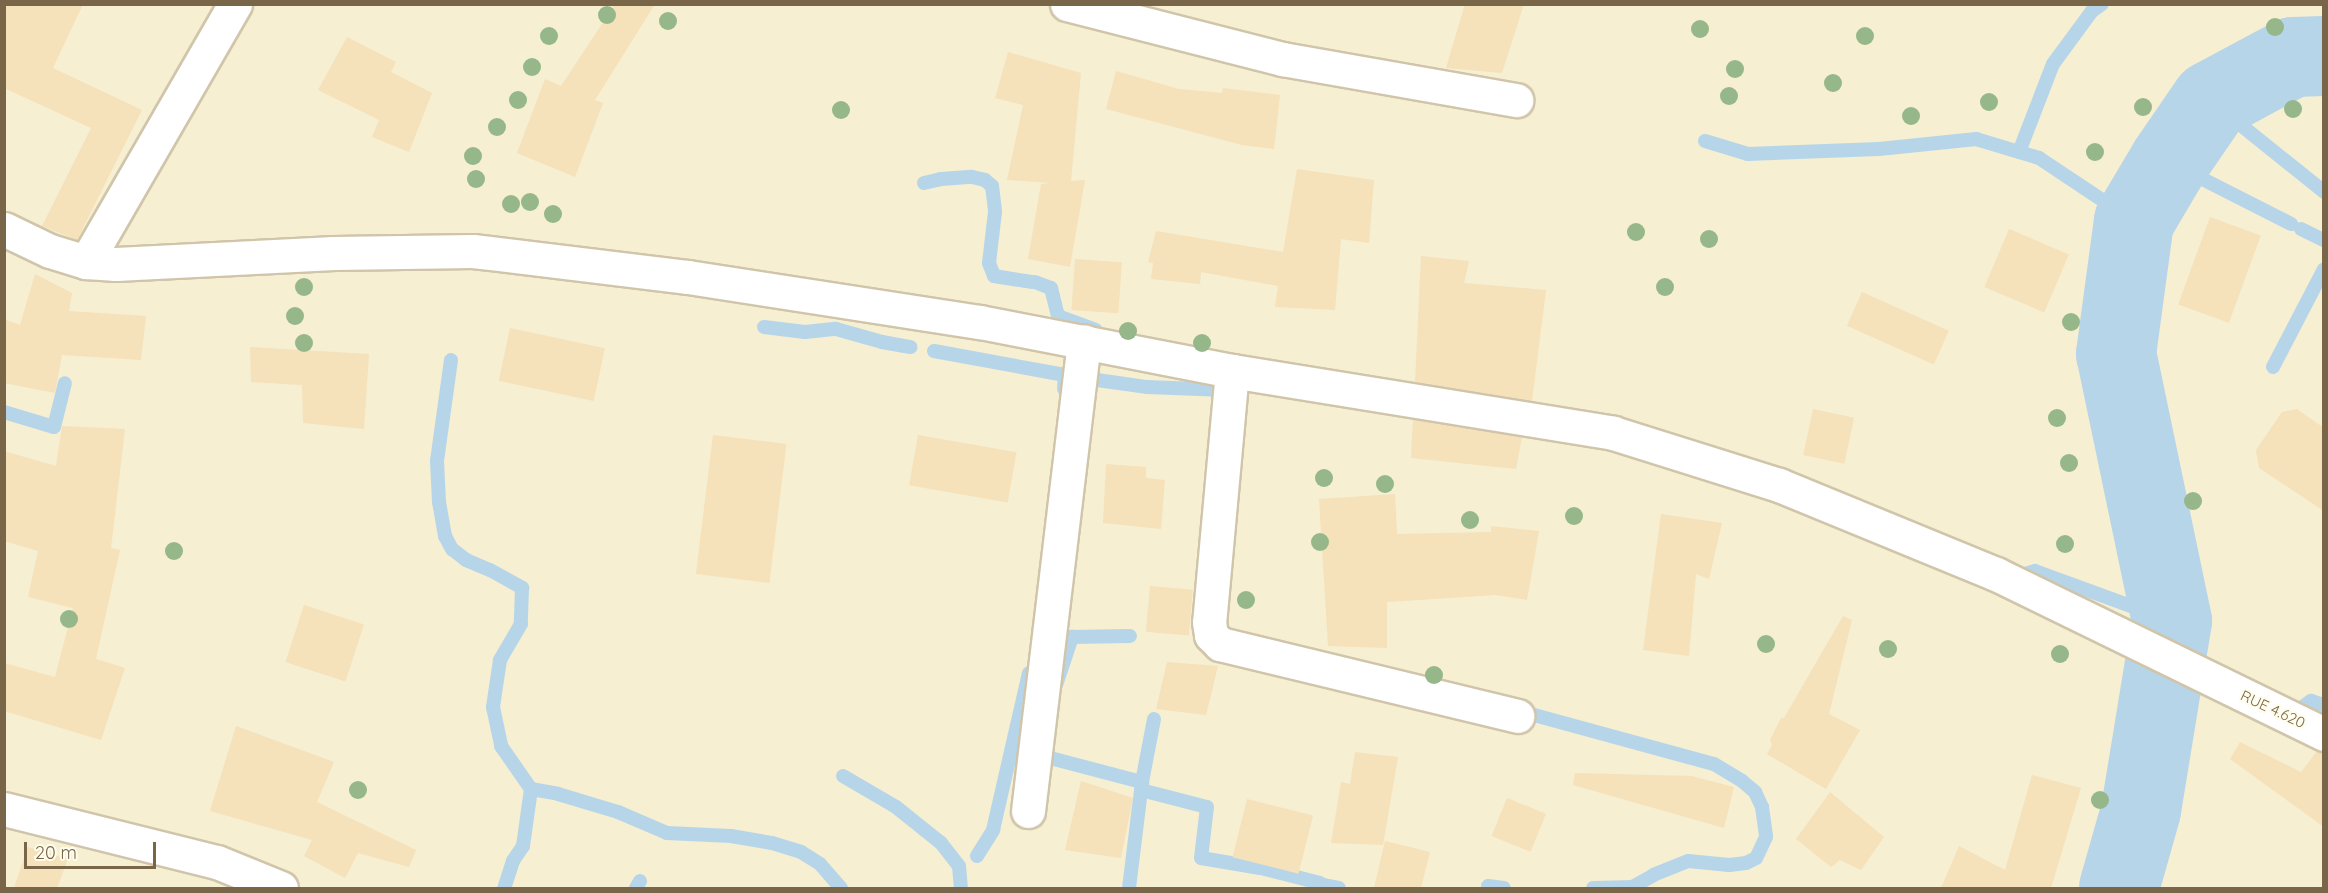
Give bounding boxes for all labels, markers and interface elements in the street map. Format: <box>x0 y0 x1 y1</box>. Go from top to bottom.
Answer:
street label: RUE 4.620 <box>2238 686 2308 732</box>
scale bar <box>27 830 159 868</box>
text: 20 m <box>35 841 77 864</box>

